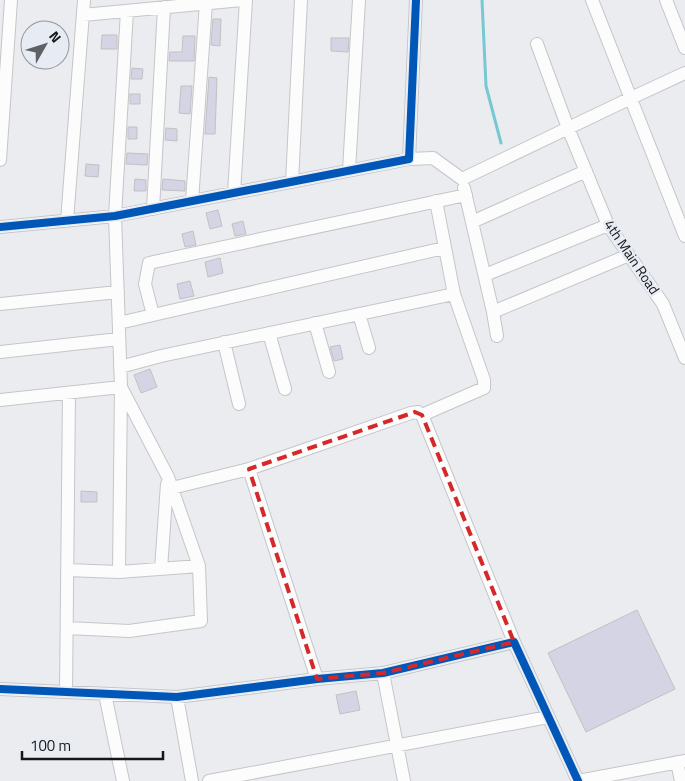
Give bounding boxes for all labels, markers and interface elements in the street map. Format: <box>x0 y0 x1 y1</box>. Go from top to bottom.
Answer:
north arrow <box>20 20 70 70</box>
text: N <box>44 26 67 47</box>
street label: 4th Main Road <box>600 215 665 298</box>
scale bar <box>22 728 164 760</box>
text: 100 m <box>30 734 71 757</box>

